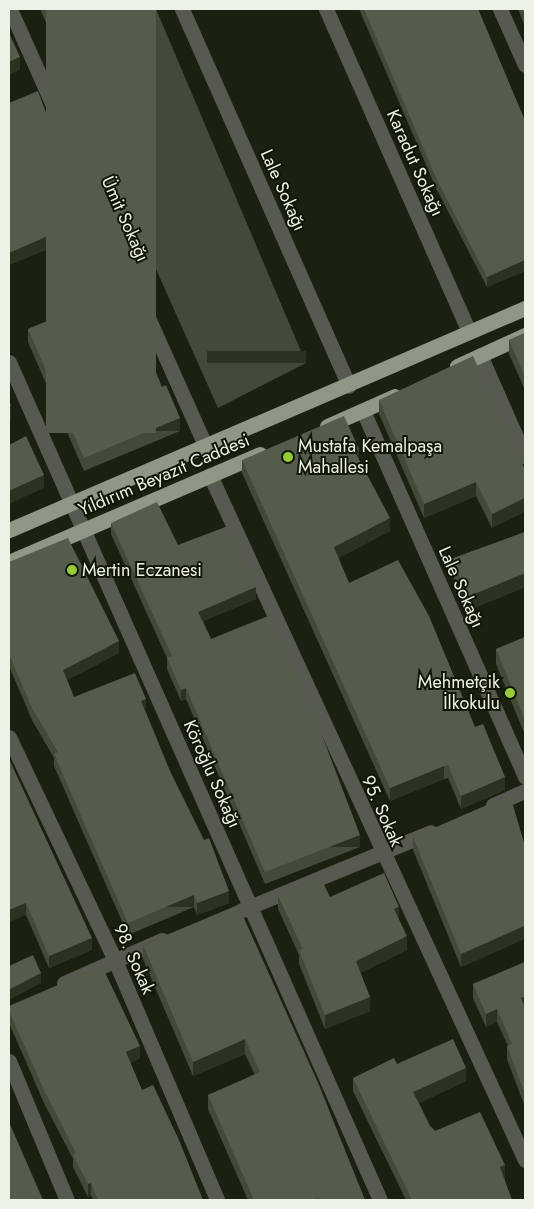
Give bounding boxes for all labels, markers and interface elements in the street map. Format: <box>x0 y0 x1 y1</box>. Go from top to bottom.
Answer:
street label: Karadut Sokağı <box>382 106 448 220</box>
street label: Lale Sokağı <box>255 146 311 234</box>
street label: Ümit Sokağı <box>97 173 153 265</box>
street label: Yıldırım Beyazıt Caddesi <box>75 429 253 521</box>
place label: Mustafa Kemalpaşa Mahallesi <box>298 436 442 478</box>
marker: Mustafa Kemalpaşa Mahallesi <box>282 451 294 463</box>
street label: Lale Sokağı <box>433 543 489 631</box>
place label: Mertin Eczanesi <box>82 559 202 581</box>
marker: Mertin Eczanesi <box>66 564 78 576</box>
place label: Mehmetçik İlkokulu <box>418 672 500 714</box>
marker: Mehmetçik İlkokulu <box>504 687 516 699</box>
street label: Köroğlu Sokağı <box>179 717 245 831</box>
street label: 95. Sokak <box>357 772 407 850</box>
street label: 98. Sokak <box>109 920 159 998</box>

